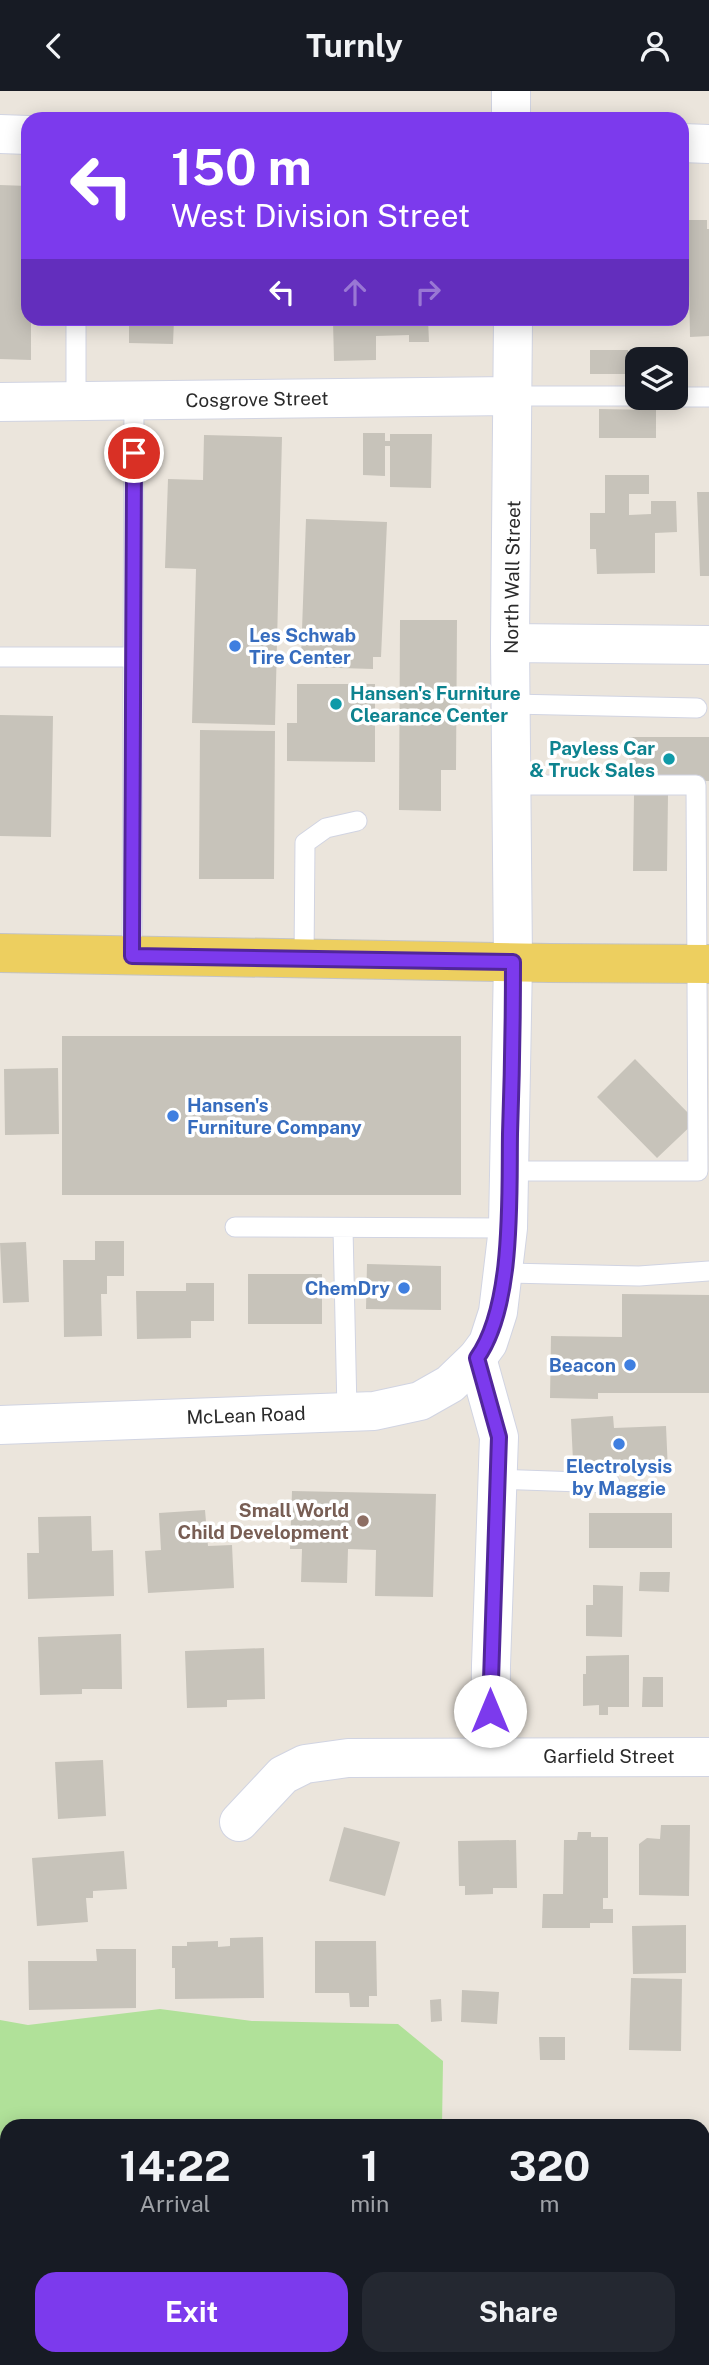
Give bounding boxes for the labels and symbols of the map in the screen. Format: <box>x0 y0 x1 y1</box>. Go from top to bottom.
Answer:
street label: Cosgrove Street <box>185 387 329 411</box>
pin <box>104 423 164 483</box>
street label: North Wall Street <box>500 500 524 654</box>
place label: Les Schwab Tire Center <box>249 624 356 668</box>
marker: Les Schwab Tire Center <box>227 638 243 654</box>
place label: Hansen's Furniture Clearance Center <box>350 682 521 726</box>
marker: Hansen's Furniture Clearance Center <box>328 696 344 712</box>
place label: Payless Car & Truck Sales <box>529 737 655 781</box>
marker: Payless Car & Truck Sales <box>661 751 677 767</box>
place label: Hansen's Furniture Company <box>187 1094 362 1138</box>
marker: Hansen's Furniture Company <box>165 1108 181 1124</box>
place label: ChemDry <box>305 1277 390 1299</box>
marker: ChemDry <box>396 1280 412 1296</box>
place label: Beacon <box>549 1354 616 1376</box>
marker: Beacon <box>622 1357 638 1373</box>
street label: McLean Road <box>186 1402 306 1428</box>
marker: Electrolysis by Maggie <box>611 1436 627 1452</box>
place label: Electrolysis by Maggie <box>566 1455 672 1499</box>
place label: Small World Child Development <box>178 1499 349 1543</box>
marker: Small World Child Development <box>355 1513 371 1529</box>
position arrow <box>453 1674 527 1748</box>
street label: Garfield Street <box>543 1745 675 1767</box>

